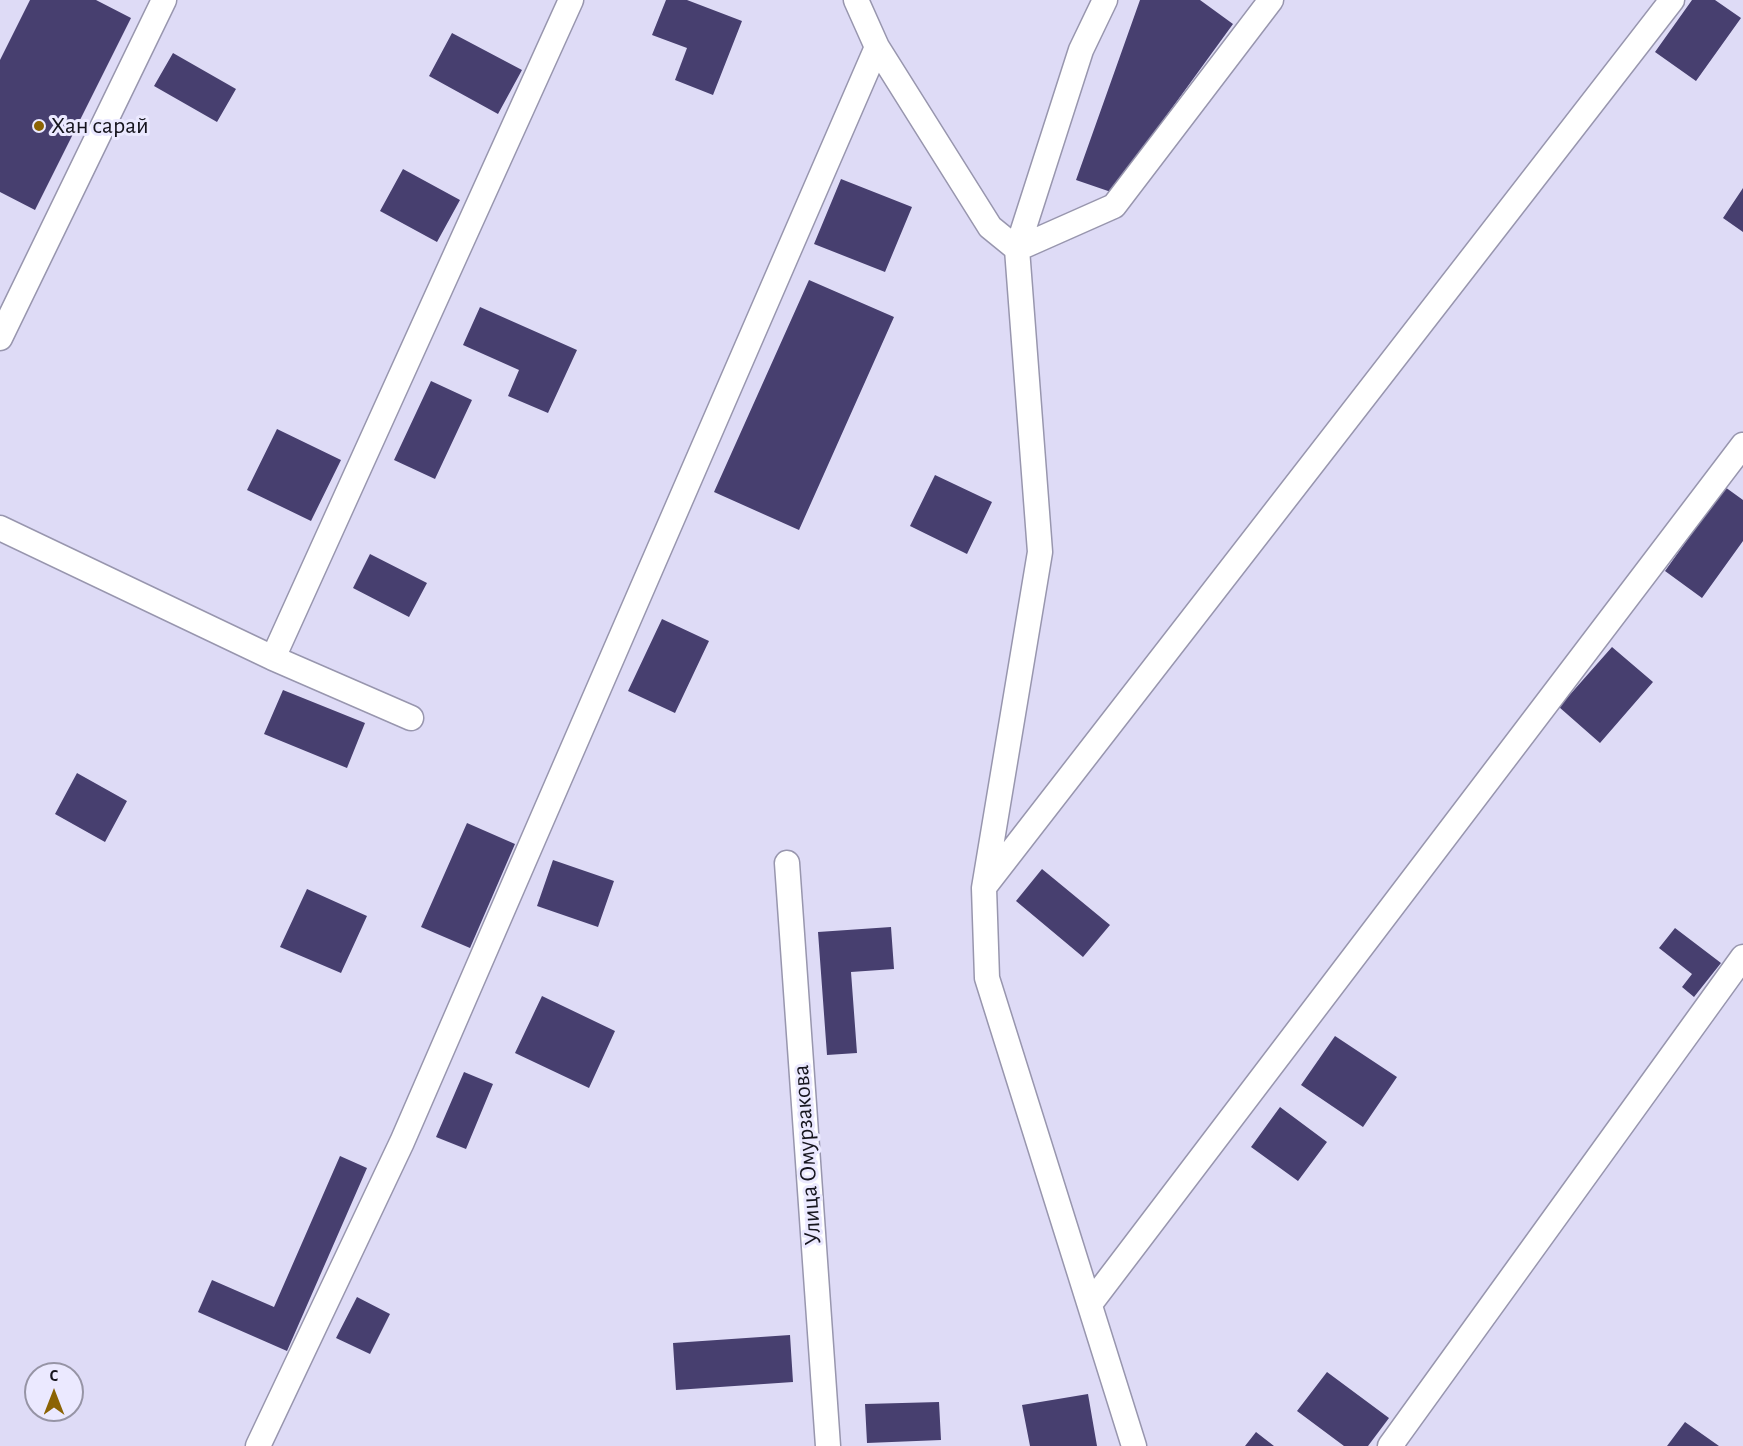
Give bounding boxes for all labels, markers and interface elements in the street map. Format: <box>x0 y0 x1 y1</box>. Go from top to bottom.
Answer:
place label: Хан сарай <box>51 112 149 140</box>
marker: Хан сарай <box>32 119 46 133</box>
street label: Улица Омурзакова <box>786 1064 828 1246</box>
north arrow <box>24 1362 84 1422</box>
text: С <box>50 1368 58 1384</box>

